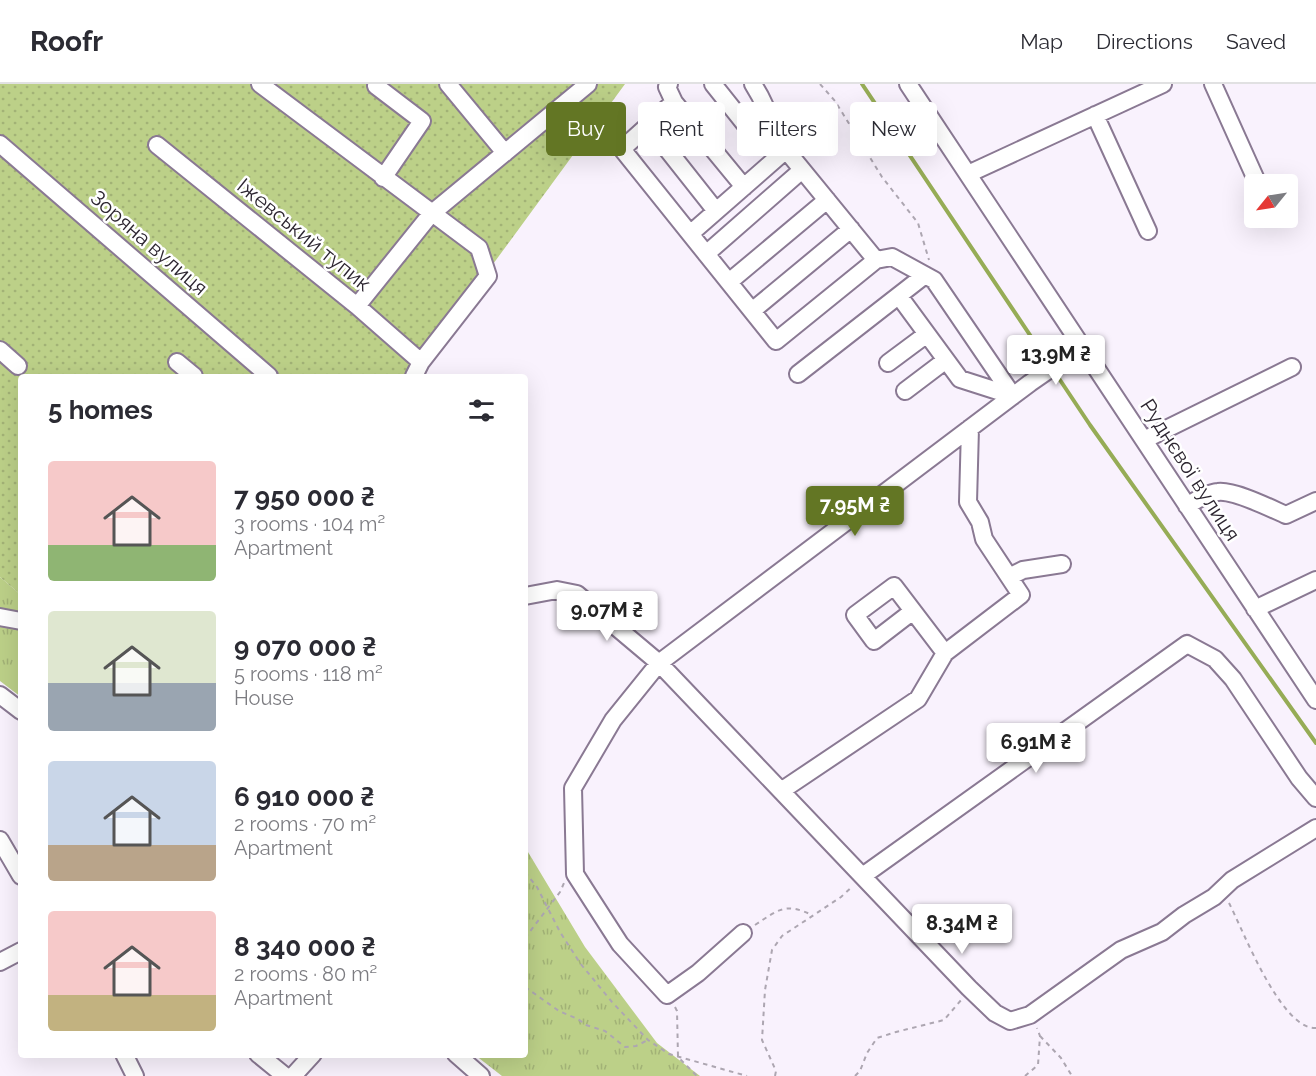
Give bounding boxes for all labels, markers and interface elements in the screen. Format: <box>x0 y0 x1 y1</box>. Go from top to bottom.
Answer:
text: Roofr <box>30 25 103 58</box>
text: Map <box>1020 29 1063 54</box>
text: Directions <box>1096 29 1193 54</box>
text: Saved <box>1226 29 1286 54</box>
chip: Buy <box>546 102 626 156</box>
chip: Rent <box>638 102 725 156</box>
chip: Filters <box>737 102 838 156</box>
chip: New <box>850 102 937 156</box>
street label: Іжевський тупик <box>232 173 376 296</box>
north arrow <box>1244 174 1298 228</box>
map controls <box>1244 174 1298 228</box>
street label: Зоряна вулиця <box>86 185 213 300</box>
pin: 13.9M ₴ <box>1001 335 1111 386</box>
text: 13.9M ₴ <box>1021 342 1091 366</box>
icon: filters <box>465 394 498 427</box>
street label: Руднєвої вулиця <box>1135 394 1246 545</box>
text: 5 homes <box>48 395 153 425</box>
text: 7 950 000 ₴ <box>234 482 375 512</box>
icon: home <box>96 485 168 557</box>
pin: 7.95M ₴ <box>800 486 910 537</box>
text: 7.95M ₴ <box>820 493 890 517</box>
text: 3 rooms · 104 m² <box>234 512 385 536</box>
text: Apartment <box>234 536 333 560</box>
pin: 9.07M ₴ <box>552 591 662 642</box>
text: 9.07M ₴ <box>571 598 643 622</box>
text: 9 070 000 ₴ <box>234 632 376 662</box>
icon: home <box>96 635 168 707</box>
text: 5 rooms · 118 m² <box>234 662 383 686</box>
text: House <box>234 686 294 710</box>
pin: 6.91M ₴ <box>981 723 1091 774</box>
text: 6.91M ₴ <box>1000 730 1072 754</box>
text: 6 910 000 ₴ <box>234 782 374 812</box>
icon: home <box>96 785 168 857</box>
text: 2 rooms · 70 m² <box>234 812 376 836</box>
text: Apartment <box>234 836 333 860</box>
pin: 8.34M ₴ <box>907 904 1017 955</box>
text: 8.34M ₴ <box>926 911 998 935</box>
text: 8 340 000 ₴ <box>234 932 376 962</box>
icon: home <box>96 935 168 1007</box>
text: 2 rooms · 80 m² <box>234 962 377 986</box>
text: Apartment <box>234 986 333 1010</box>

